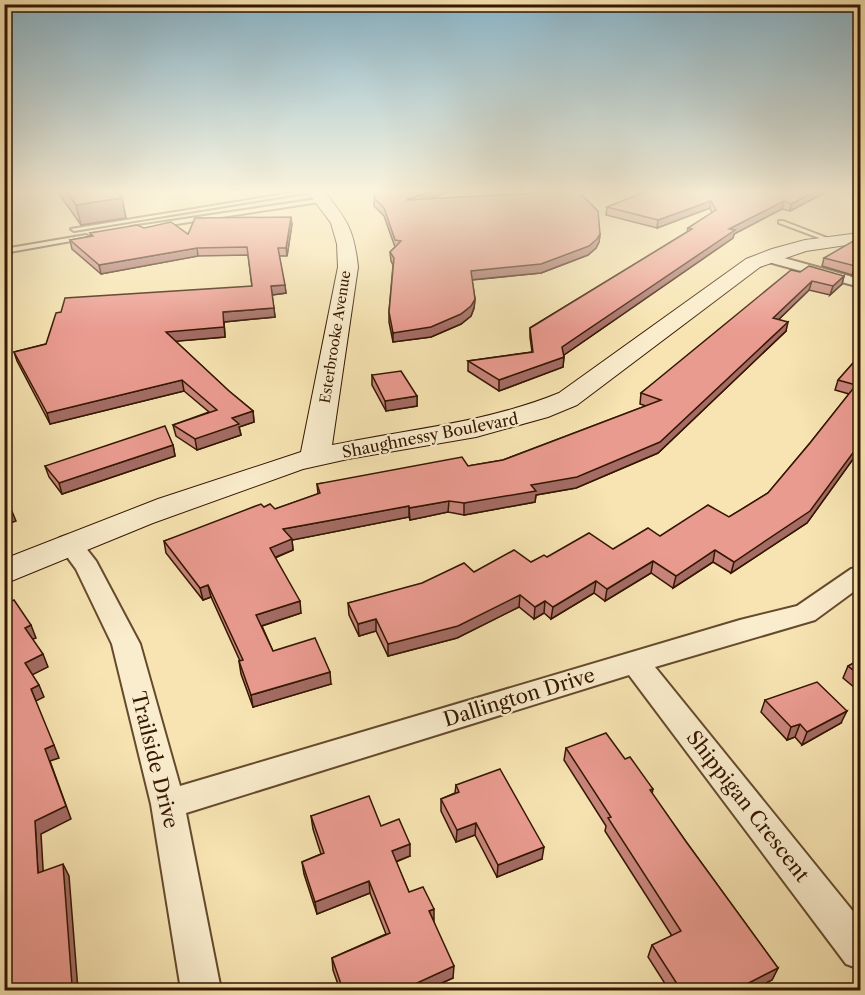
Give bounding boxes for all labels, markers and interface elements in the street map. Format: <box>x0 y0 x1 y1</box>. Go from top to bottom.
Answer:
street label: Esterbrooke Avenue <box>316 269 354 405</box>
street label: Shaughnessy Boulevard <box>340 408 520 462</box>
street label: Dallington Drive <box>440 663 598 731</box>
street label: Trailside Drive <box>126 689 184 831</box>
street label: Shippigan Crescent <box>682 726 814 886</box>

